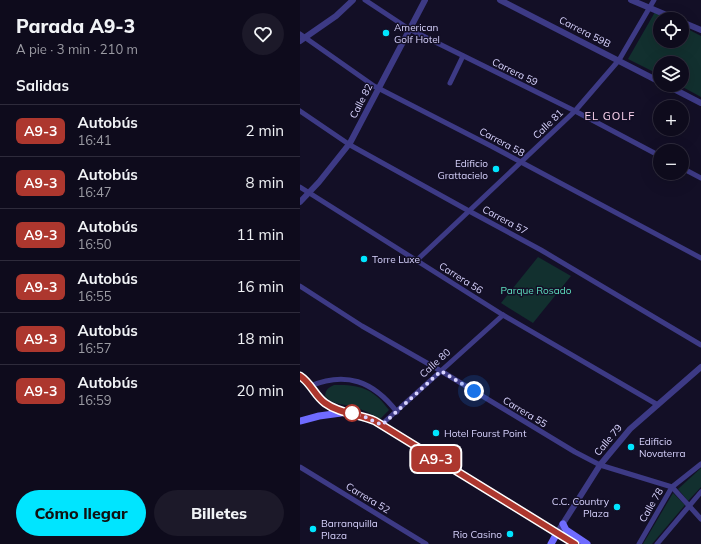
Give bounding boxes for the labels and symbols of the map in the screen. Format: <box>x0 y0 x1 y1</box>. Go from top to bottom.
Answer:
street label: Carrera 59B <box>557 13 613 51</box>
place label: American Golf Hotel <box>394 21 440 46</box>
marker: American Golf Hotel <box>381 28 391 38</box>
street label: Carrera 59 <box>490 55 540 89</box>
street label: Calle 82 <box>347 81 375 121</box>
street label: Calle 81 <box>530 106 566 142</box>
district label: EL GOLF <box>584 109 636 123</box>
street label: Carrera 58 <box>477 125 527 159</box>
place label: Edificio Grattacielo <box>437 157 488 182</box>
marker: Edificio Grattacielo <box>491 164 501 174</box>
street label: Carrera 57 <box>480 203 530 237</box>
place label: Torre Luxe <box>372 253 420 266</box>
marker: Torre Luxe <box>359 254 369 264</box>
street label: Carrera 56 <box>437 259 485 297</box>
park label: Parque Rosado <box>501 284 572 297</box>
street label: Calle 80 <box>417 346 453 380</box>
your location <box>464 381 484 401</box>
street label: Carrera 55 <box>500 394 550 430</box>
unlabelled marker <box>343 404 361 422</box>
street label: Calle 79 <box>591 421 625 459</box>
place label: Hotel Fourst Point <box>444 427 527 440</box>
marker: Hotel Fourst Point <box>431 428 441 438</box>
place label: Edificio Novaterra <box>639 435 685 460</box>
marker: Edificio Novaterra <box>626 442 636 452</box>
line badge: A9-3 <box>408 446 464 472</box>
street label: Carrera 52 <box>343 480 393 516</box>
street label: Calle 78 <box>636 486 666 524</box>
place label: C.C. Country Plaza <box>552 495 610 520</box>
marker: C.C. Country Plaza <box>612 502 622 512</box>
place label: Barranquilla Plaza <box>321 517 378 542</box>
marker: Barranquilla Plaza <box>308 524 318 534</box>
place label: Rio Casino <box>453 528 502 541</box>
marker: Rio Casino <box>505 529 515 539</box>

